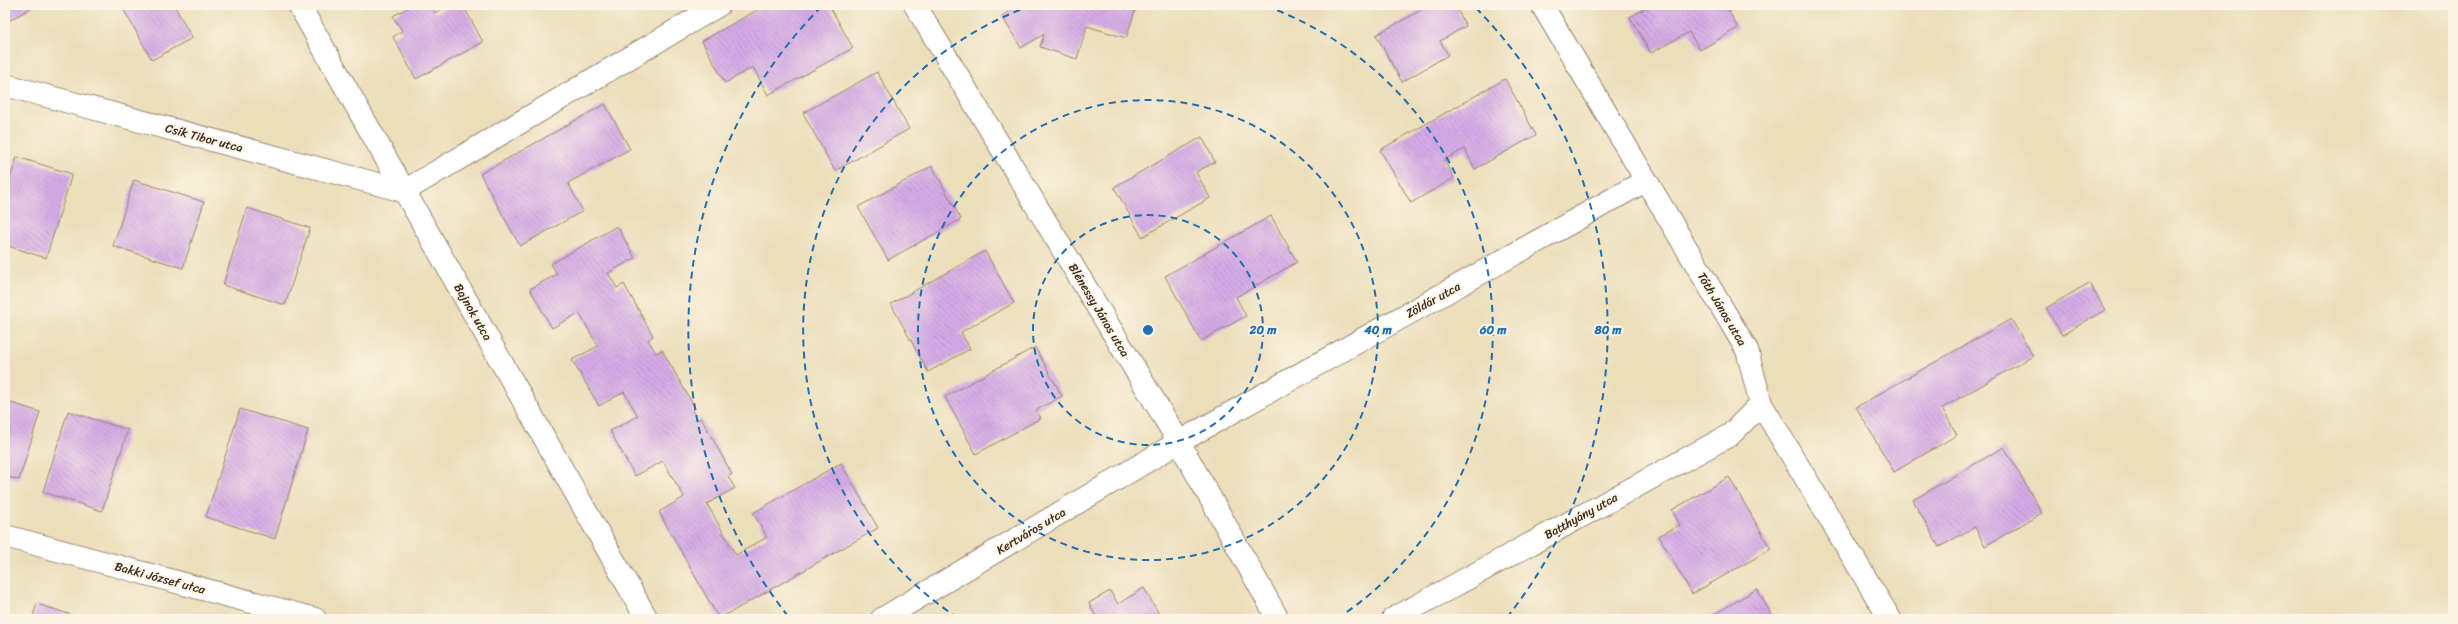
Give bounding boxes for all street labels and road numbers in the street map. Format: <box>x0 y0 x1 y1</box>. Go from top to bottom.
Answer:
street label: Csík Tibor utca <box>163 117 245 159</box>
street label: Blénessy János utca <box>1062 259 1136 361</box>
street label: Tóth János utca <box>1691 268 1753 350</box>
street label: Zöldár utca <box>1401 275 1465 324</box>
street label: Bajnok utca <box>448 279 498 345</box>
street label: Batthyány utca <box>1540 486 1623 545</box>
street label: Kertváros utca <box>992 501 1070 561</box>
street label: Bakki József utca <box>112 555 209 601</box>

